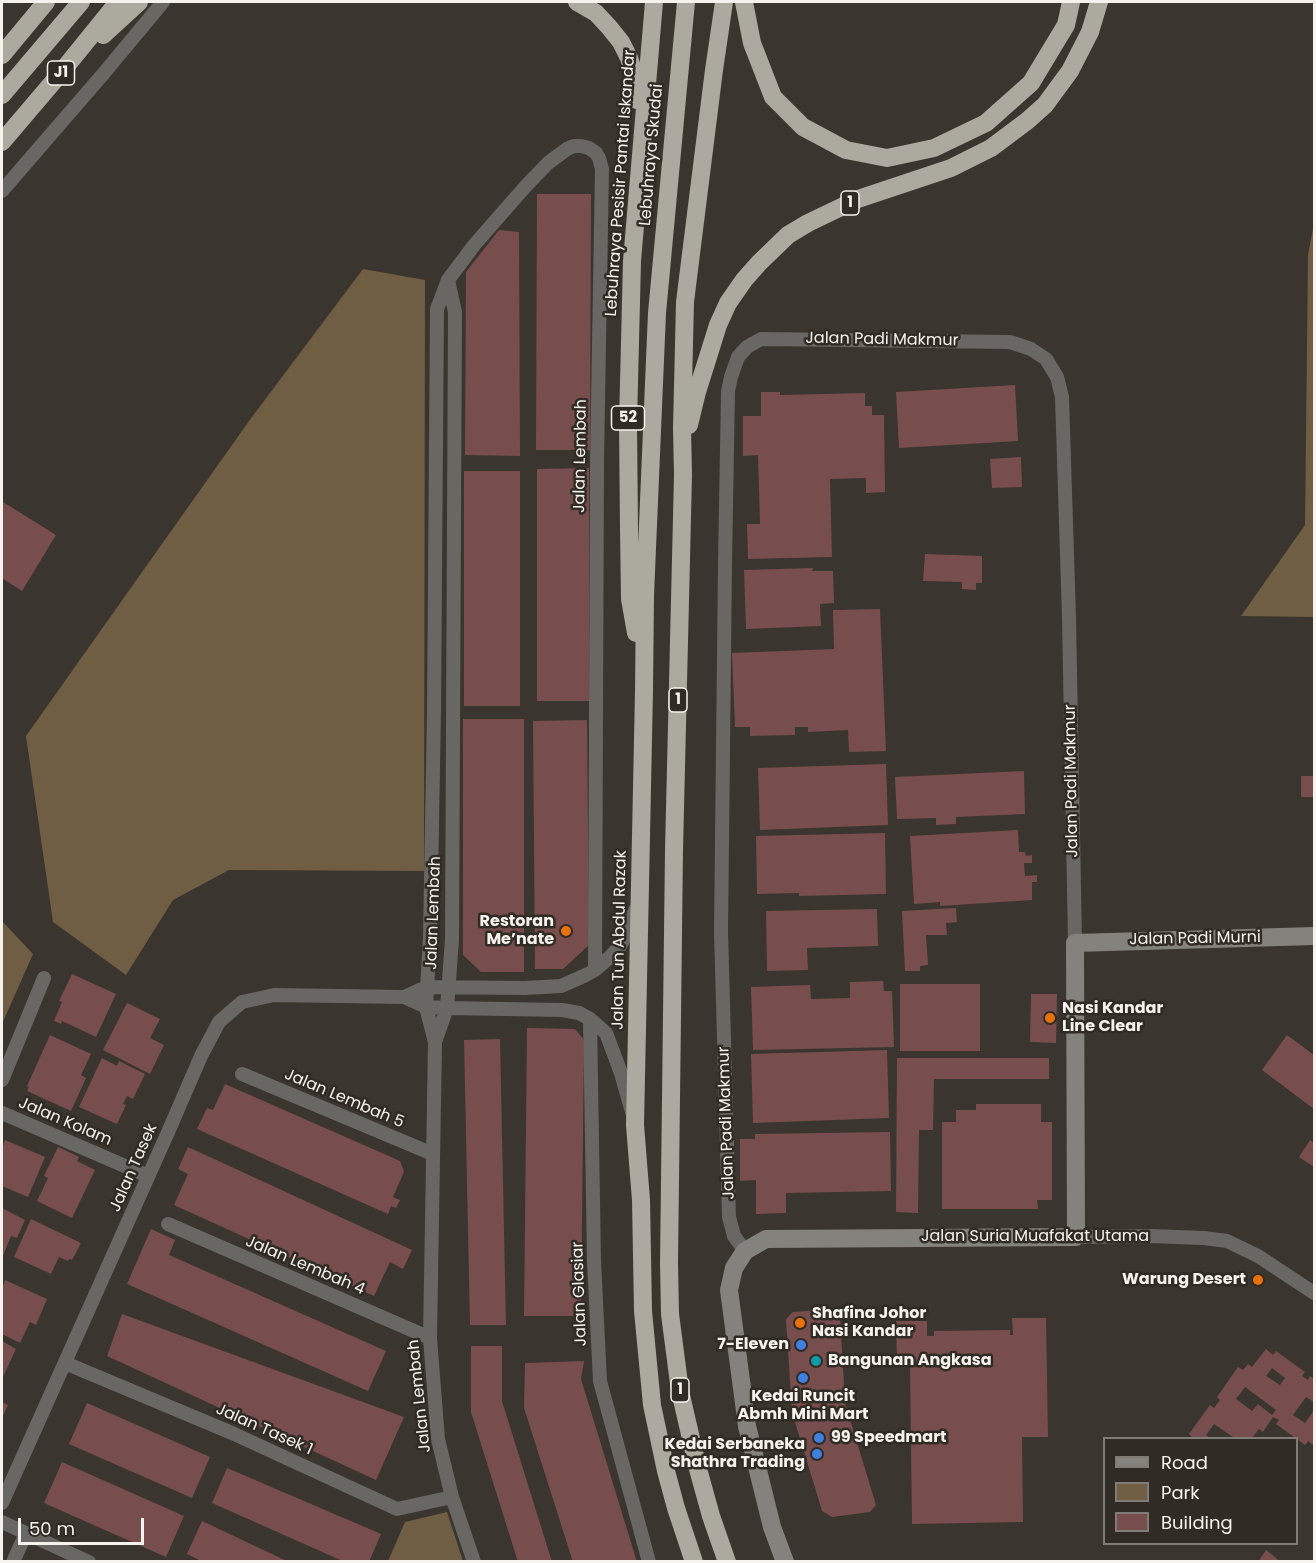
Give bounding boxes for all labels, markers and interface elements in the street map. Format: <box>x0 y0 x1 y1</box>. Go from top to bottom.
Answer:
street label: Lebuhraya Pesisir Pantai Iskandar <box>602 49 640 317</box>
road number: J1 <box>48 61 74 85</box>
street label: Lebuhraya Skudai <box>636 83 668 227</box>
road number: 1 <box>841 191 859 215</box>
street label: Jalan Padi Makmur <box>805 329 959 351</box>
street label: Jalan Lembah <box>570 399 592 513</box>
road number: 52 <box>612 406 644 430</box>
road number: 1 <box>669 688 687 712</box>
street label: Jalan Padi Makmur <box>1061 704 1083 858</box>
street label: Jalan Tun Abdul Razak <box>609 850 631 1030</box>
street label: Jalan Lembah <box>422 856 446 970</box>
place label: Restoran Me’nate <box>480 912 554 950</box>
marker: Restoran Me’nate <box>559 924 573 938</box>
street label: Jalan Padi Murni <box>1129 928 1261 950</box>
place label: Nasi Kandar Line Clear <box>1062 999 1163 1037</box>
marker: Nasi Kandar Line Clear <box>1043 1011 1057 1025</box>
street label: Jalan Padi Makmur <box>715 1046 739 1200</box>
street label: Jalan Lembah 5 <box>281 1065 407 1133</box>
street label: Jalan Kolam <box>15 1094 115 1150</box>
street label: Jalan Tasek <box>106 1121 162 1215</box>
street label: Jalan Suria Muafakat Utama <box>921 1227 1149 1247</box>
street label: Jalan Lembah 4 <box>242 1232 368 1300</box>
street label: Jalan Glasiar <box>569 1241 591 1347</box>
place label: Warung Desert <box>1122 1270 1246 1290</box>
marker: Warung Desert <box>1251 1273 1265 1287</box>
place label: Shafina Johor Nasi Kandar <box>812 1304 926 1342</box>
marker: Shafina Johor Nasi Kandar <box>793 1316 807 1330</box>
place label: 7-Eleven <box>717 1335 789 1355</box>
street label: Jalan Lembah <box>405 1338 435 1454</box>
marker: 7-Eleven <box>794 1338 808 1352</box>
place label: Bangunan Angkasa <box>828 1351 992 1371</box>
marker: Bangunan Angkasa <box>809 1354 823 1368</box>
marker: Kedai Runcit Abmh Mini Mart <box>796 1371 810 1385</box>
road number: 1 <box>671 1378 689 1402</box>
place label: Kedai Runcit Abmh Mini Mart <box>738 1387 868 1425</box>
street label: Jalan Tasek 1 <box>213 1400 315 1460</box>
place label: 99 Speedmart <box>831 1428 947 1448</box>
marker: 99 Speedmart <box>812 1431 826 1445</box>
place label: Kedai Serbaneka Shathra Trading <box>664 1435 805 1473</box>
legend <box>1103 1437 1298 1545</box>
marker: Kedai Serbaneka Shathra Trading <box>810 1447 824 1461</box>
text: Road <box>1161 1450 1208 1475</box>
text: Park <box>1161 1480 1200 1505</box>
scale bar <box>21 1506 147 1544</box>
text: Building <box>1161 1510 1233 1535</box>
text: 50 m <box>29 1516 75 1541</box>

